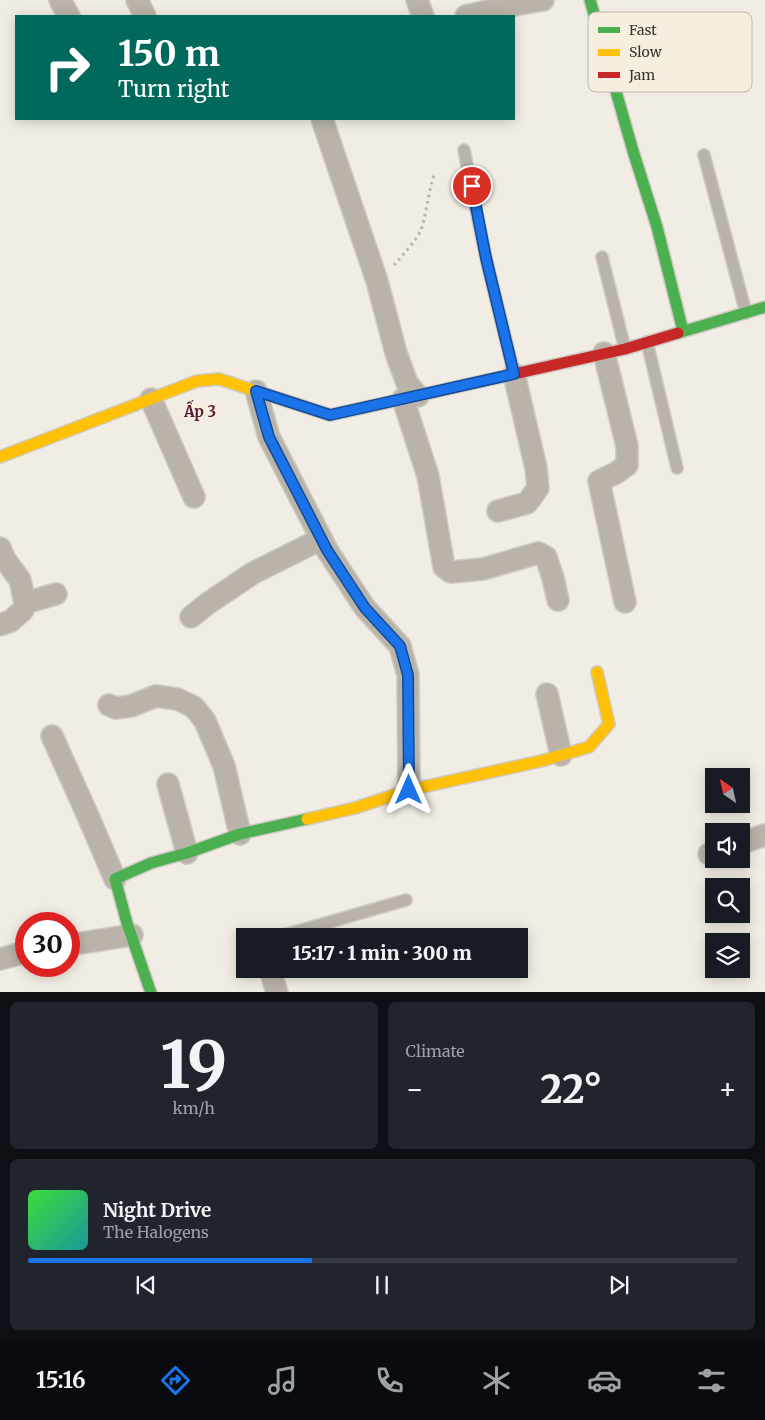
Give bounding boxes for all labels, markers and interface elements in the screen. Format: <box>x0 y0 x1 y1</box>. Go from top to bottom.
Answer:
legend <box>588 12 752 92</box>
text: Fast <box>629 21 657 39</box>
text: 150 m <box>118 32 220 76</box>
icon: right <box>35 35 100 100</box>
text: Slow <box>629 43 662 61</box>
text: Jam <box>628 66 655 84</box>
text: Turn right <box>118 75 229 103</box>
pin <box>451 165 493 207</box>
icon: arrive <box>458 172 486 200</box>
district label: Ấp 3 <box>183 399 216 421</box>
position arrow <box>382 763 434 815</box>
north arrow <box>705 768 750 812</box>
map controls <box>705 768 750 978</box>
button: sound <box>705 823 750 868</box>
button: search <box>705 878 750 923</box>
speed limit sign: 30 <box>15 912 80 977</box>
button: layers <box>705 933 750 978</box>
text: 15:17 · 1 min · 300 m <box>292 941 472 965</box>
text: 19 <box>160 1024 227 1106</box>
text: Climate <box>406 1041 465 1061</box>
text: 22° <box>540 1066 602 1113</box>
text: − <box>406 1071 424 1107</box>
text: + <box>718 1071 737 1107</box>
text: km/h <box>173 1098 215 1118</box>
text: Night Drive <box>103 1198 211 1222</box>
text: The Halogens <box>103 1222 209 1242</box>
icon: previous <box>132 1271 160 1299</box>
icon: pause <box>368 1271 396 1299</box>
icon: next <box>605 1271 633 1299</box>
icon: directions <box>158 1363 193 1398</box>
icon: music <box>265 1363 300 1398</box>
icon: phone <box>372 1363 407 1398</box>
icon: climate <box>479 1363 514 1398</box>
icon: car <box>587 1363 622 1398</box>
icon: filters <box>694 1363 729 1398</box>
text: 15:16 <box>36 1366 86 1394</box>

